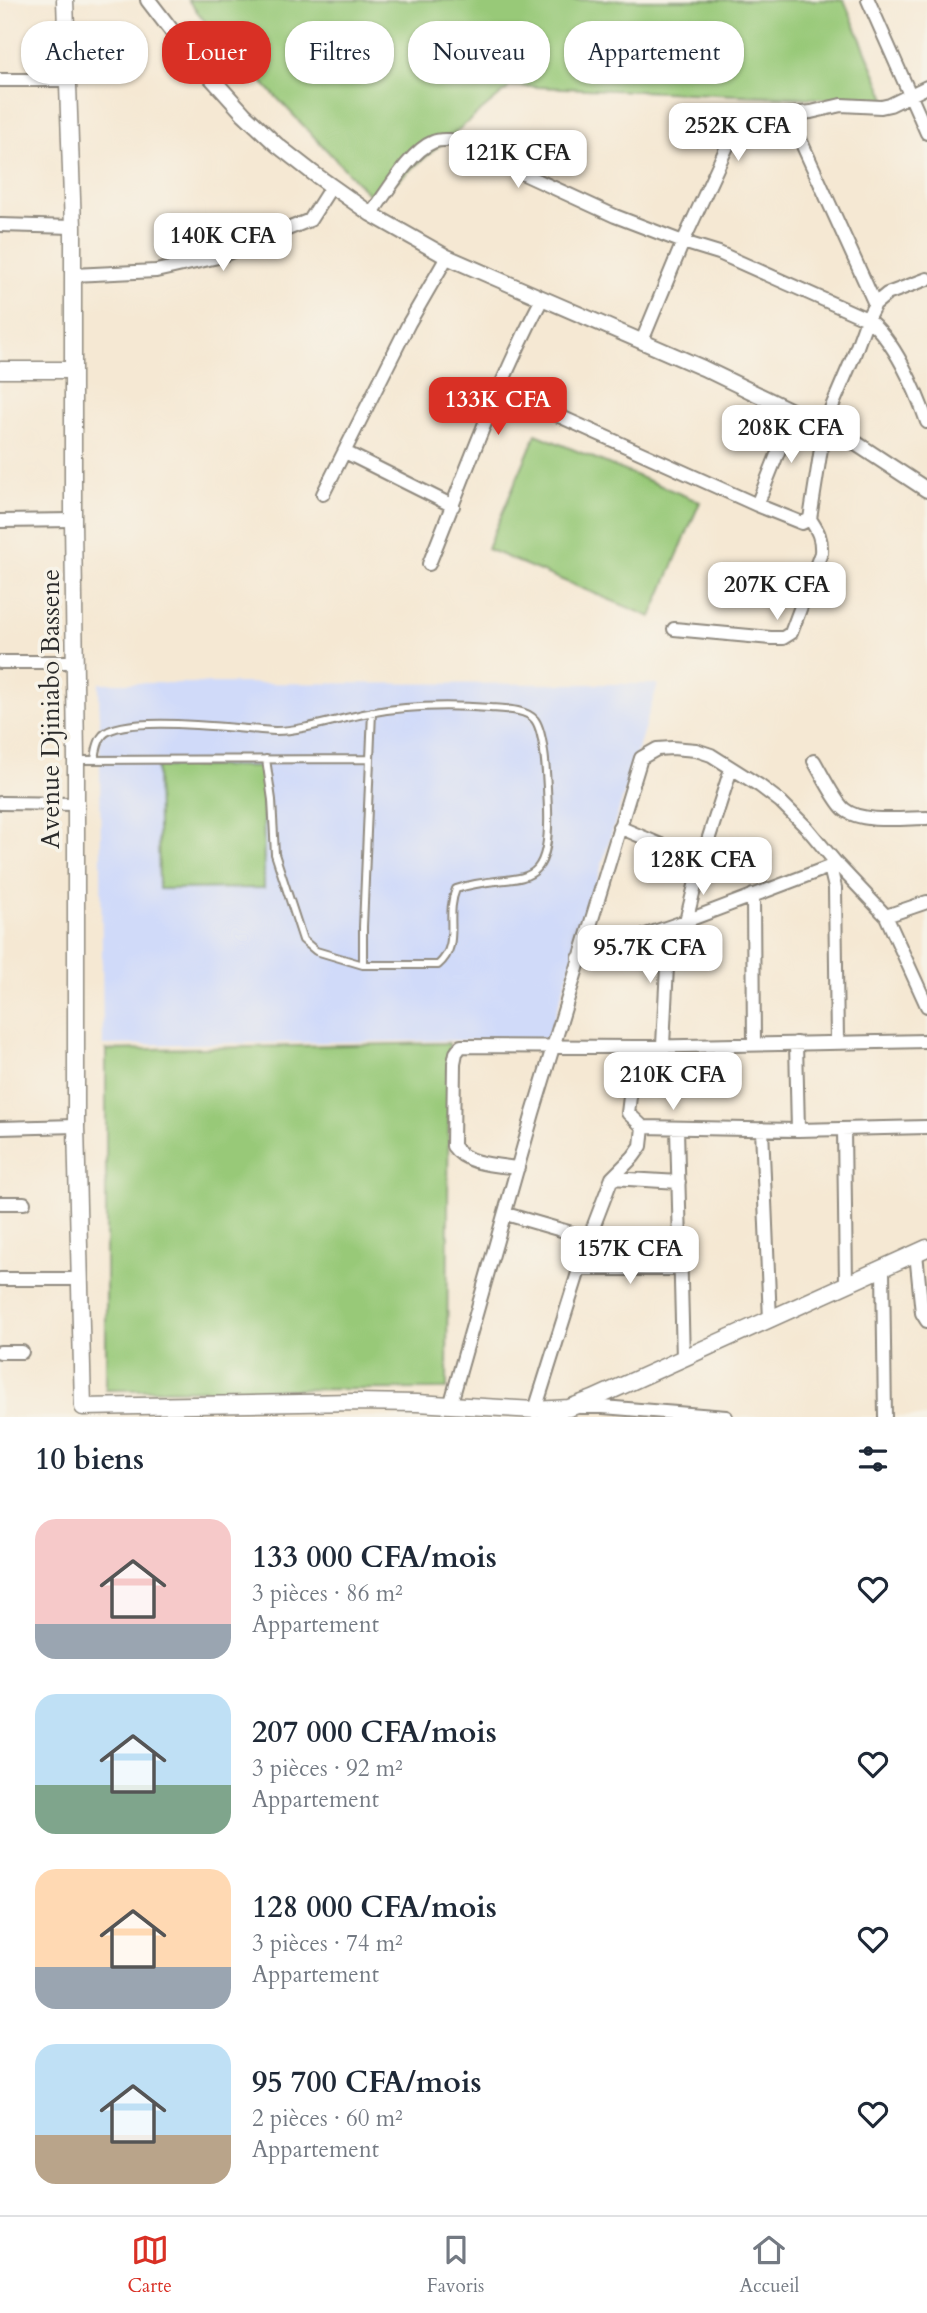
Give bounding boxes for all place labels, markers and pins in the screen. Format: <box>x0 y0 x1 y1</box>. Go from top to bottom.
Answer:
pin: 252K CFA <box>666 104 810 163</box>
pin: 121K CFA <box>446 130 590 190</box>
pin: 140K CFA <box>151 214 295 273</box>
pin: 133K CFA <box>426 378 570 437</box>
pin: 208K CFA <box>719 406 863 465</box>
pin: 207K CFA <box>705 562 849 622</box>
pin: 128K CFA <box>631 838 775 897</box>
pin: 95.7K CFA <box>570 926 730 985</box>
pin: 210K CFA <box>601 1052 745 1112</box>
pin: 157K CFA <box>558 1226 702 1286</box>

